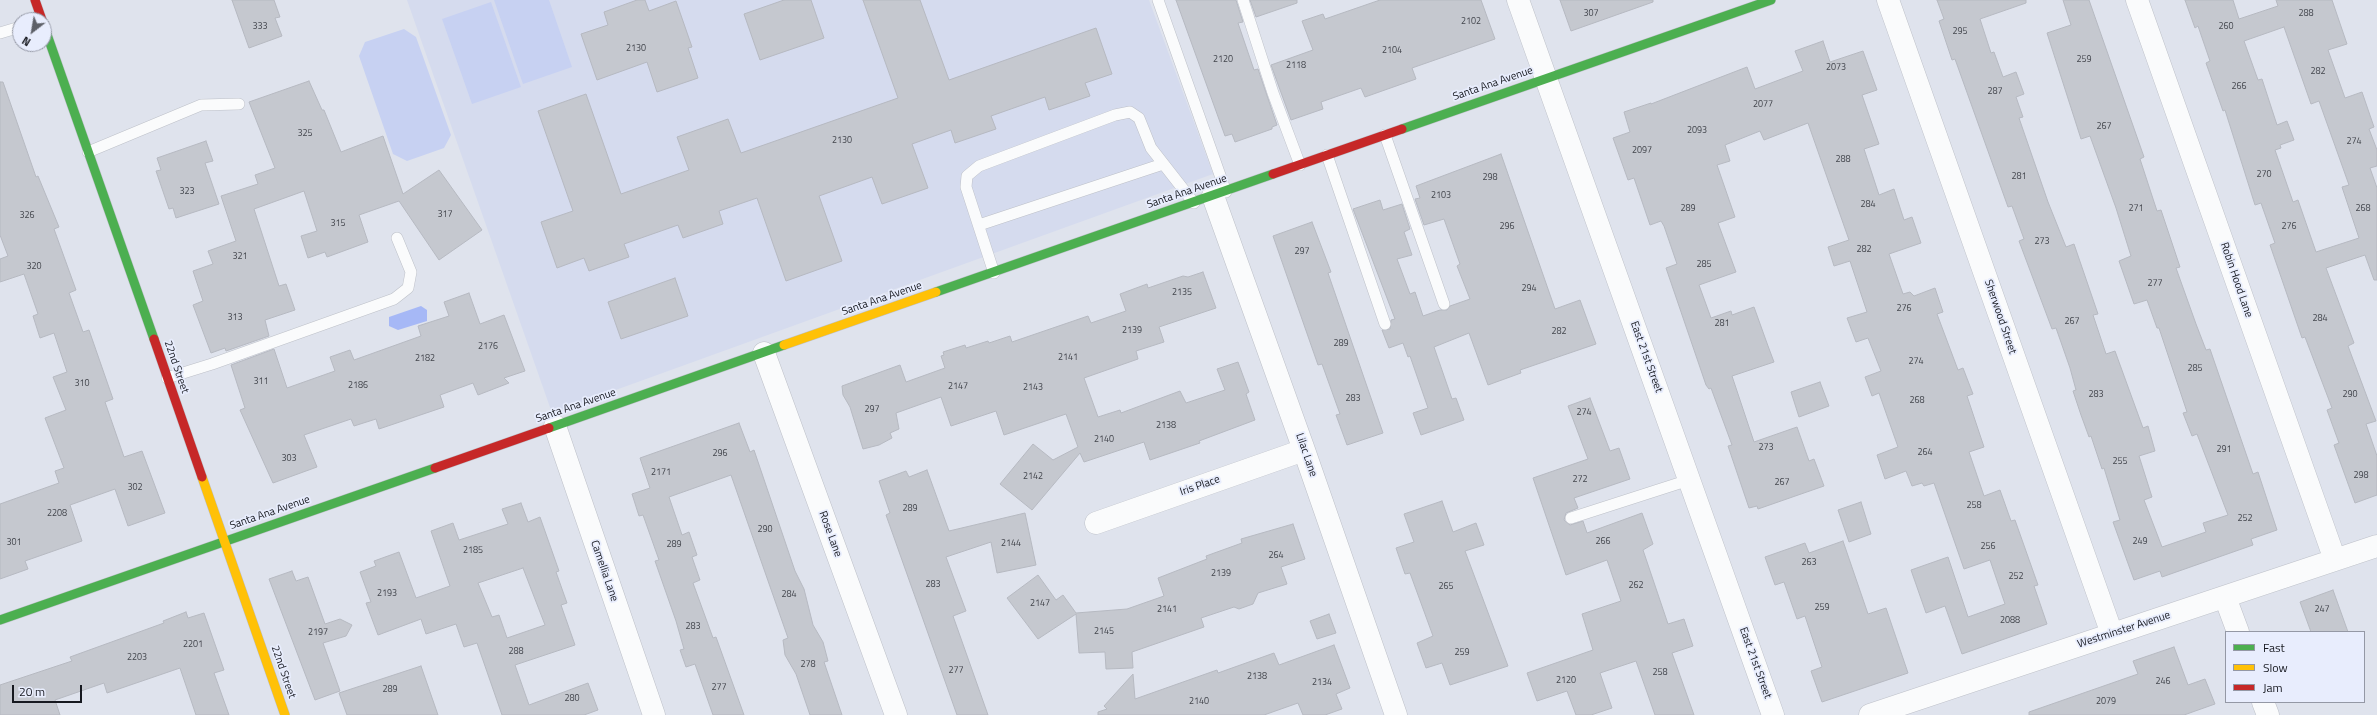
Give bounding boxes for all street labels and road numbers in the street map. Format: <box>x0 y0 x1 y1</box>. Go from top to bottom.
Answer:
street label: Santa Ana Avenue <box>1451 64 1535 104</box>
street label: Santa Ana Avenue <box>1145 172 1229 212</box>
street label: Robin Hood Lane <box>2217 241 2255 319</box>
street label: Sherwood Street <box>1981 278 2019 356</box>
street label: Santa Ana Avenue <box>840 279 924 319</box>
street label: East 21st Street <box>1627 319 1665 395</box>
street label: 22nd Street <box>161 339 191 395</box>
street label: Santa Ana Avenue <box>534 386 618 426</box>
street label: Lilac Lane <box>1292 431 1320 479</box>
street label: Iris Place <box>1178 473 1222 499</box>
street label: Santa Ana Avenue <box>228 493 312 533</box>
street label: Rose Lane <box>816 509 844 559</box>
street label: Camellia Lane <box>587 539 621 603</box>
street label: Westminster Avenue <box>2076 609 2172 651</box>
street label: East 21st Street <box>1736 625 1774 701</box>
street label: 22nd Street <box>268 644 298 700</box>

